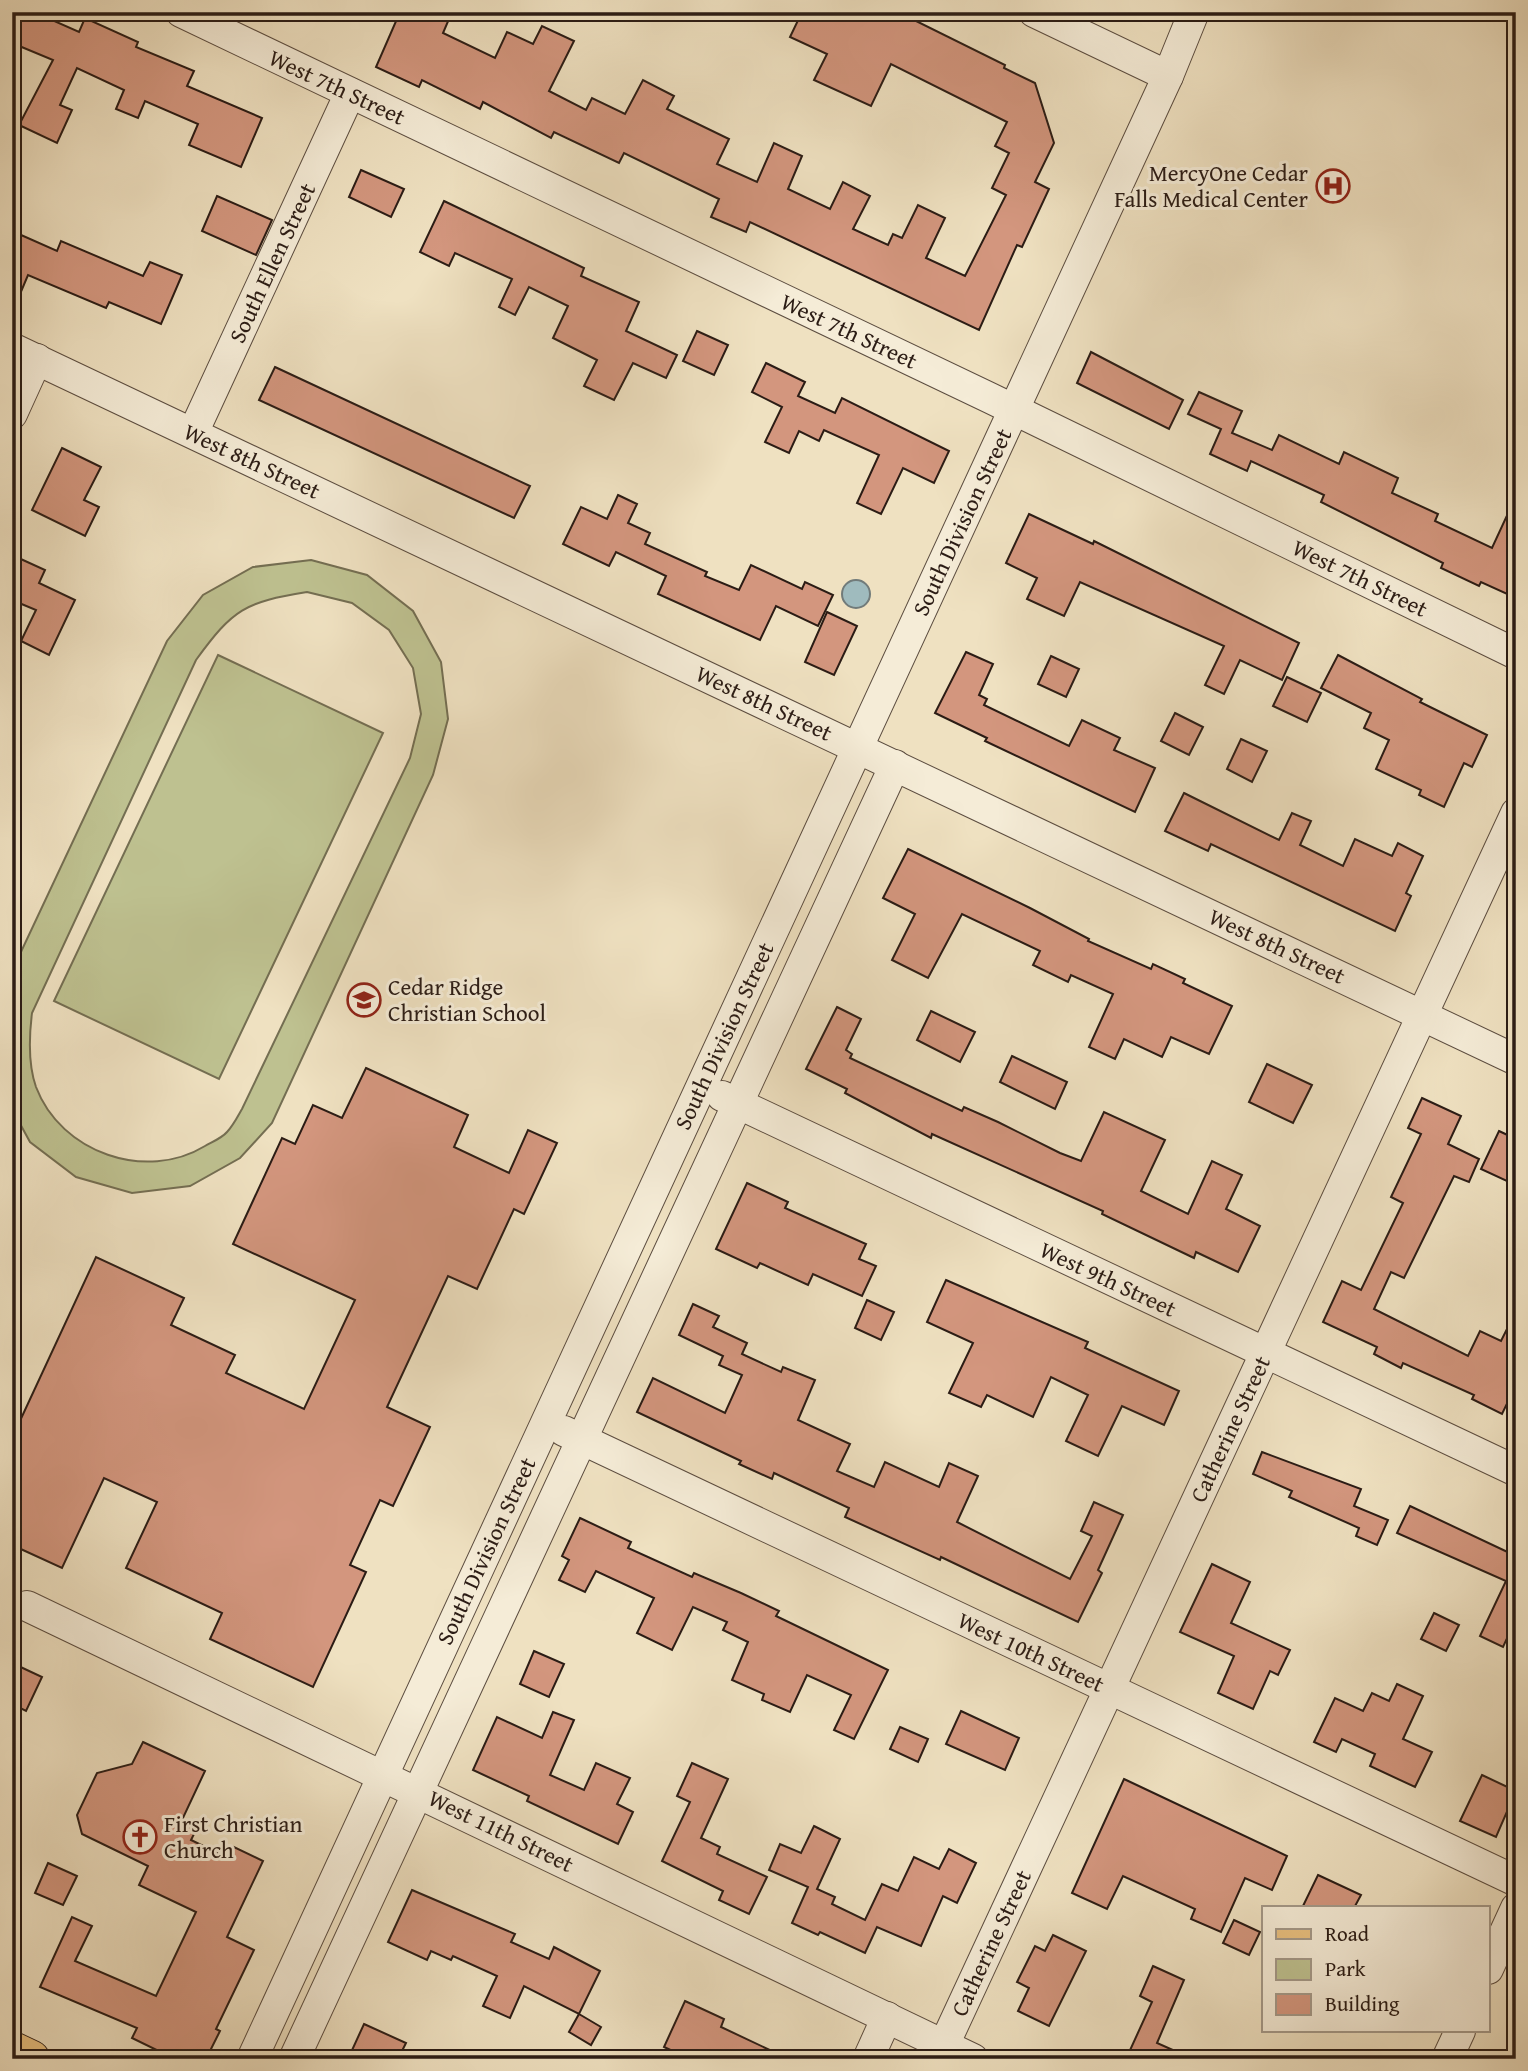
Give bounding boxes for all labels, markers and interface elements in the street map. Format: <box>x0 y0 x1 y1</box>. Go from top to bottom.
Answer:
street label: West 7th Street <box>264 41 411 133</box>
place label: MercyOne Cedar Falls Medical Center <box>1114 156 1309 215</box>
hospital icon: MercyOne Cedar Falls Medical Center <box>1314 167 1352 205</box>
street label: South Ellen Street <box>220 177 323 348</box>
street label: West 7th Street <box>776 285 923 377</box>
street label: West 8th Street <box>179 415 326 507</box>
street label: South Division Street <box>904 423 1019 621</box>
street label: West 7th Street <box>1287 530 1434 625</box>
street label: West 8th Street <box>691 657 838 749</box>
street label: West 8th Street <box>1204 900 1351 992</box>
street label: South Division Street <box>666 937 781 1135</box>
place label: Cedar Ridge Christian School <box>388 970 546 1029</box>
school or university icon: Cedar Ridge Christian School <box>345 981 383 1019</box>
street label: West 9th Street <box>1035 1233 1182 1325</box>
street label: Catherine Street <box>1181 1350 1278 1507</box>
street label: South Division Street <box>428 1452 543 1650</box>
street label: West 10th Street <box>953 1603 1110 1700</box>
street label: West 11th Street <box>423 1781 580 1880</box>
place label: First Christian Church <box>164 1807 302 1866</box>
church icon: First Christian Church <box>121 1818 159 1856</box>
street label: Catherine Street <box>942 1864 1039 2021</box>
legend <box>1262 1906 1490 2032</box>
text: Road <box>1325 1918 1370 1949</box>
text: Park <box>1325 1953 1366 1984</box>
text: Building <box>1325 1988 1400 2019</box>

